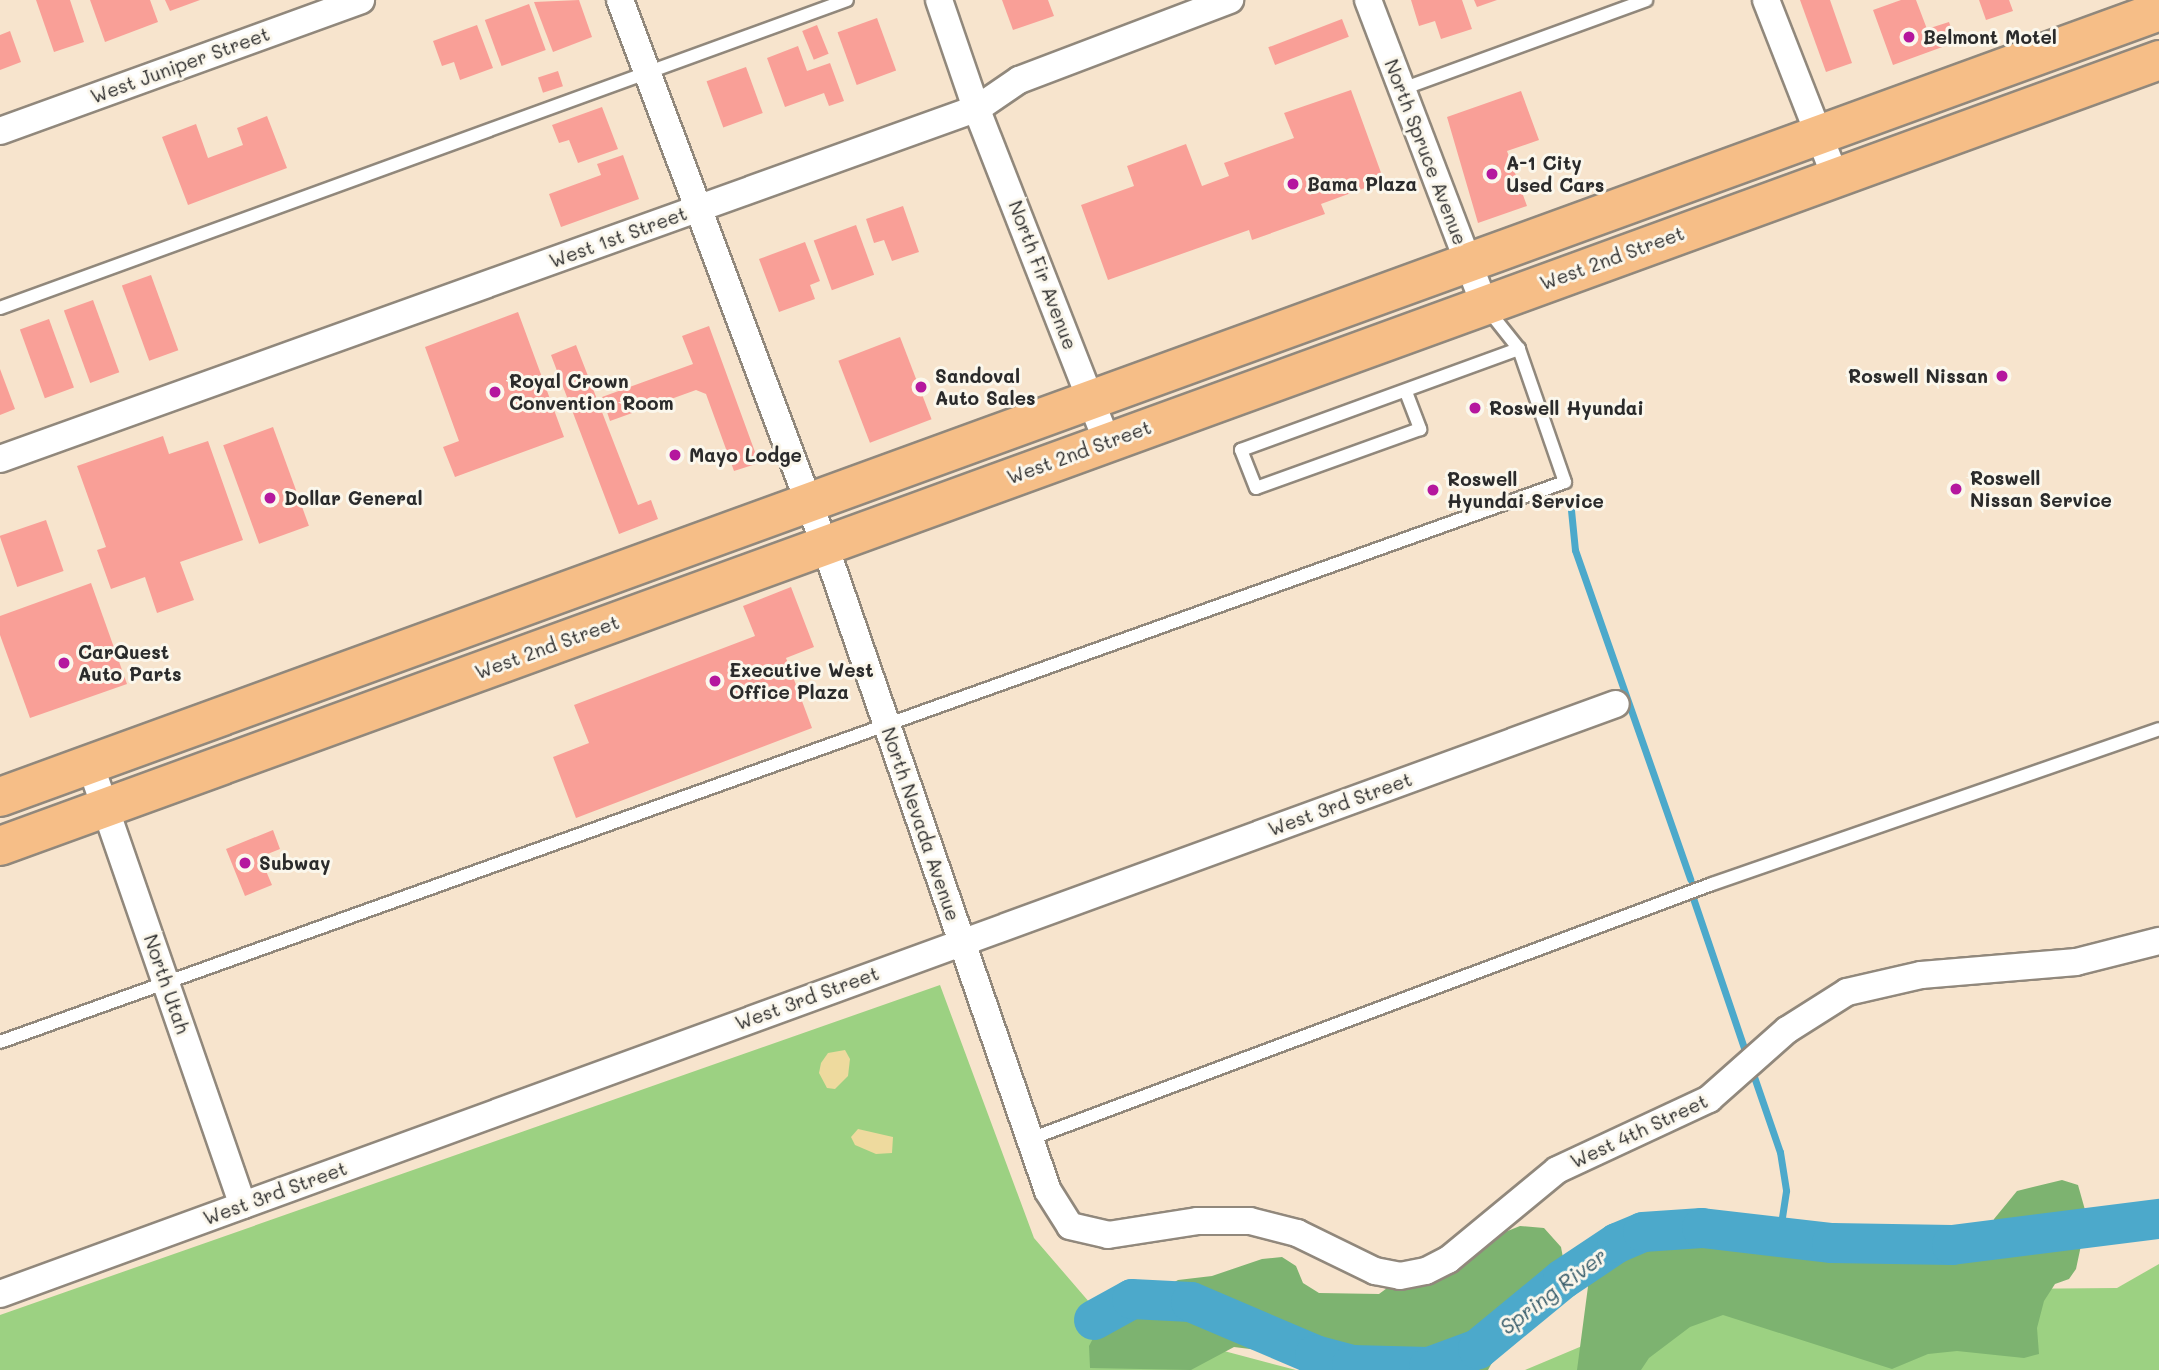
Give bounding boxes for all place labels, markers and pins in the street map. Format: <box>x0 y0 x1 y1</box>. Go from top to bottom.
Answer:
place label: Belmont Motel <box>1923 26 2057 48</box>
marker: Belmont Motel <box>1901 29 1917 45</box>
place label: A-1 City Used Cars <box>1506 152 1604 196</box>
marker: A-1 City Used Cars <box>1484 166 1500 182</box>
place label: Bama Plaza <box>1307 173 1417 195</box>
marker: Bama Plaza <box>1285 176 1301 192</box>
place label: Sandoval Auto Sales <box>935 365 1036 409</box>
place label: Roswell Nissan <box>1848 365 1988 387</box>
marker: Roswell Nissan <box>1994 368 2010 384</box>
place label: Royal Crown Convention Room <box>509 370 674 414</box>
marker: Sandoval Auto Sales <box>913 379 929 395</box>
marker: Royal Crown Convention Room <box>487 384 503 400</box>
place label: Roswell Hyundai <box>1489 397 1644 419</box>
marker: Roswell Hyundai <box>1467 400 1483 416</box>
place label: Mayo Lodge <box>689 444 802 466</box>
marker: Mayo Lodge <box>667 447 683 463</box>
place label: Roswell Nissan Service <box>1970 467 2112 511</box>
place label: Roswell Hyundai Service <box>1447 468 1604 512</box>
marker: Roswell Nissan Service <box>1948 481 1964 497</box>
marker: Roswell Hyundai Service <box>1425 482 1441 498</box>
place label: Dollar General <box>284 487 423 509</box>
marker: Dollar General <box>262 490 278 506</box>
place label: CarQuest Auto Parts <box>78 641 181 685</box>
marker: CarQuest Auto Parts <box>56 655 72 671</box>
place label: Executive West Office Plaza <box>729 659 874 703</box>
marker: Executive West Office Plaza <box>707 673 723 689</box>
place label: Subway <box>259 852 330 874</box>
marker: Subway <box>237 855 253 871</box>

